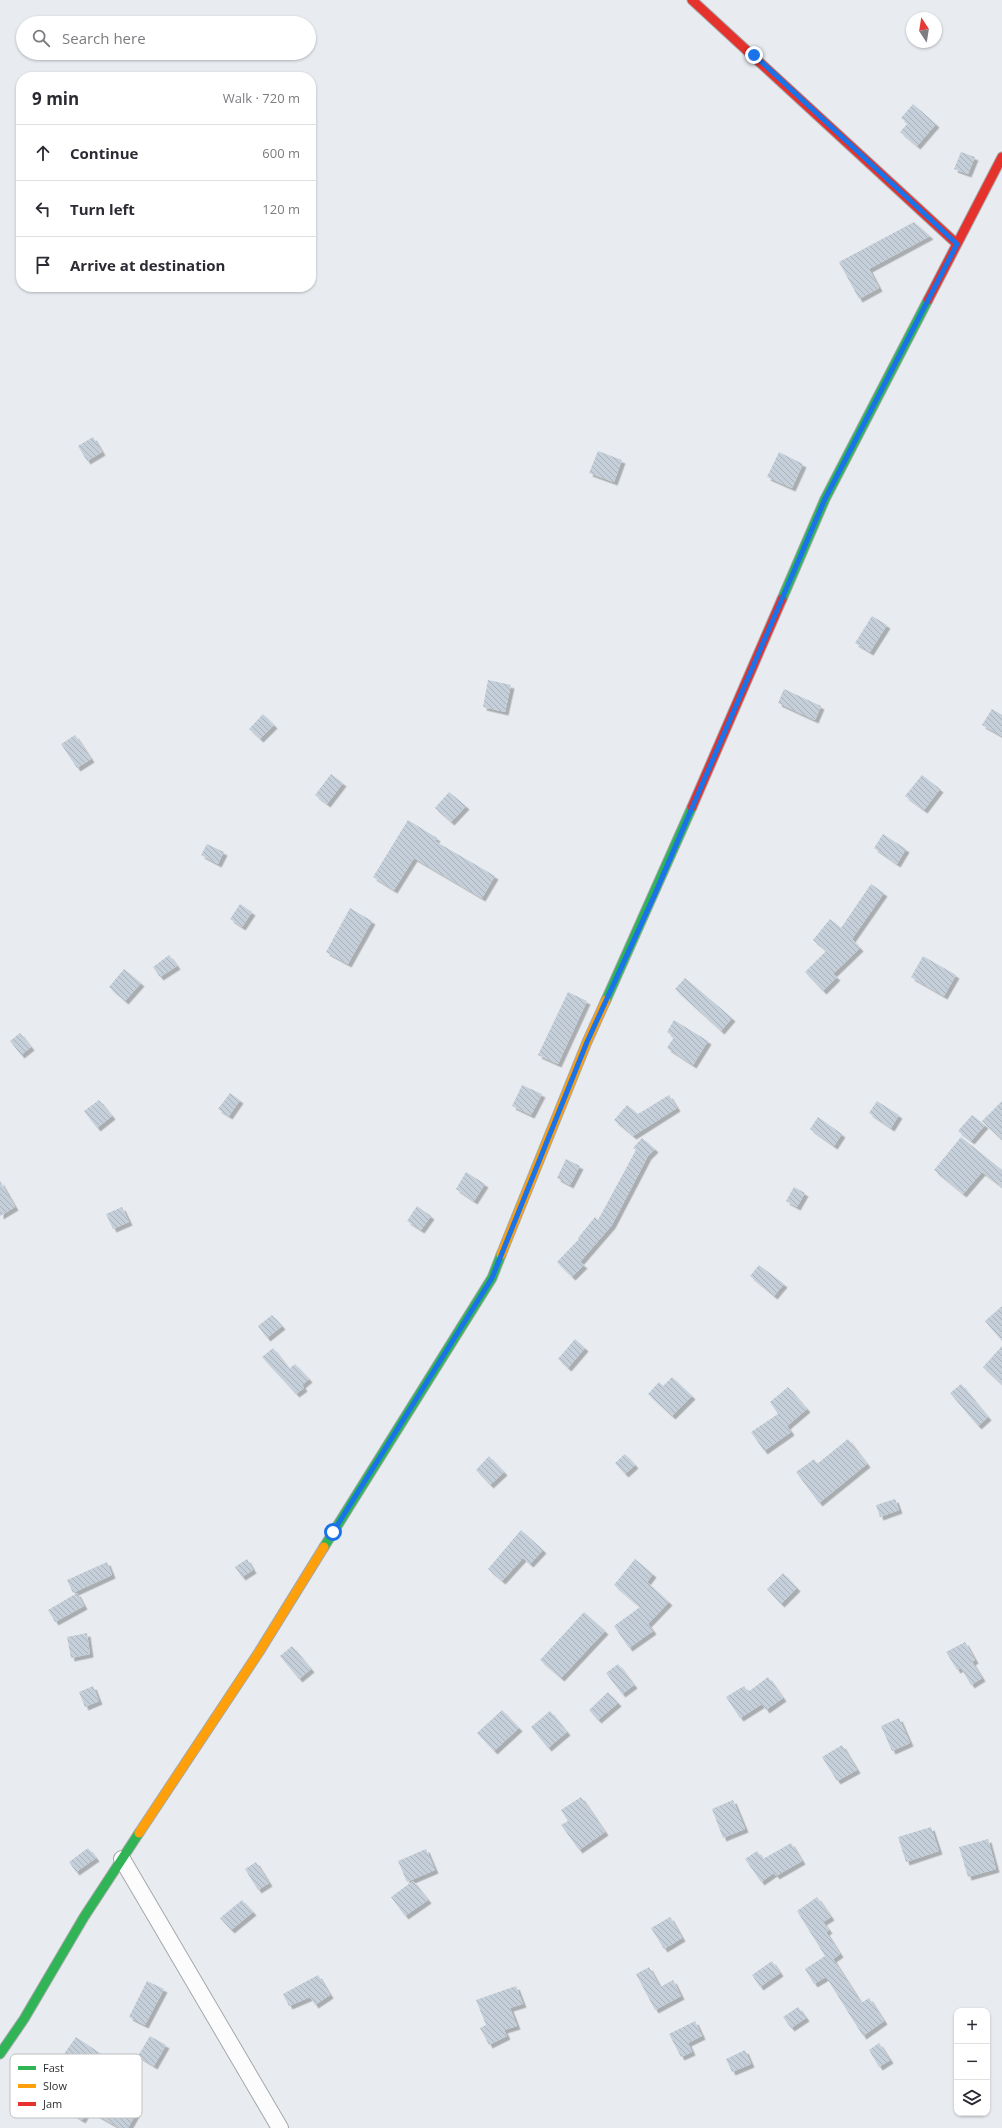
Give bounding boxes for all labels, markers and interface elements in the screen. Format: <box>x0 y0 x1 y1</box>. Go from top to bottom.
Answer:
north arrow <box>906 12 942 48</box>
search box <box>16 16 316 60</box>
icon: search <box>30 27 52 49</box>
text: Search here <box>62 28 146 48</box>
route end <box>745 46 763 64</box>
text: 9 min <box>32 87 79 110</box>
text: Walk · 720 m <box>223 89 300 107</box>
icon: ahead <box>32 142 54 164</box>
text: Continue <box>70 143 138 163</box>
text: 600 m <box>262 144 300 162</box>
icon: left <box>32 198 54 220</box>
text: Turn left <box>70 199 135 219</box>
text: 120 m <box>262 200 300 218</box>
icon: arrive <box>32 254 54 276</box>
text: Arrive at destination <box>70 255 225 275</box>
route start <box>324 1523 342 1541</box>
map controls <box>954 2008 990 2116</box>
button: + <box>954 2008 990 2044</box>
button: − <box>954 2044 990 2080</box>
legend <box>10 2054 142 2118</box>
text: Fast <box>43 2060 64 2075</box>
text: Slow <box>43 2078 67 2093</box>
button: layers <box>954 2080 990 2116</box>
text: Jam <box>42 2096 62 2111</box>

